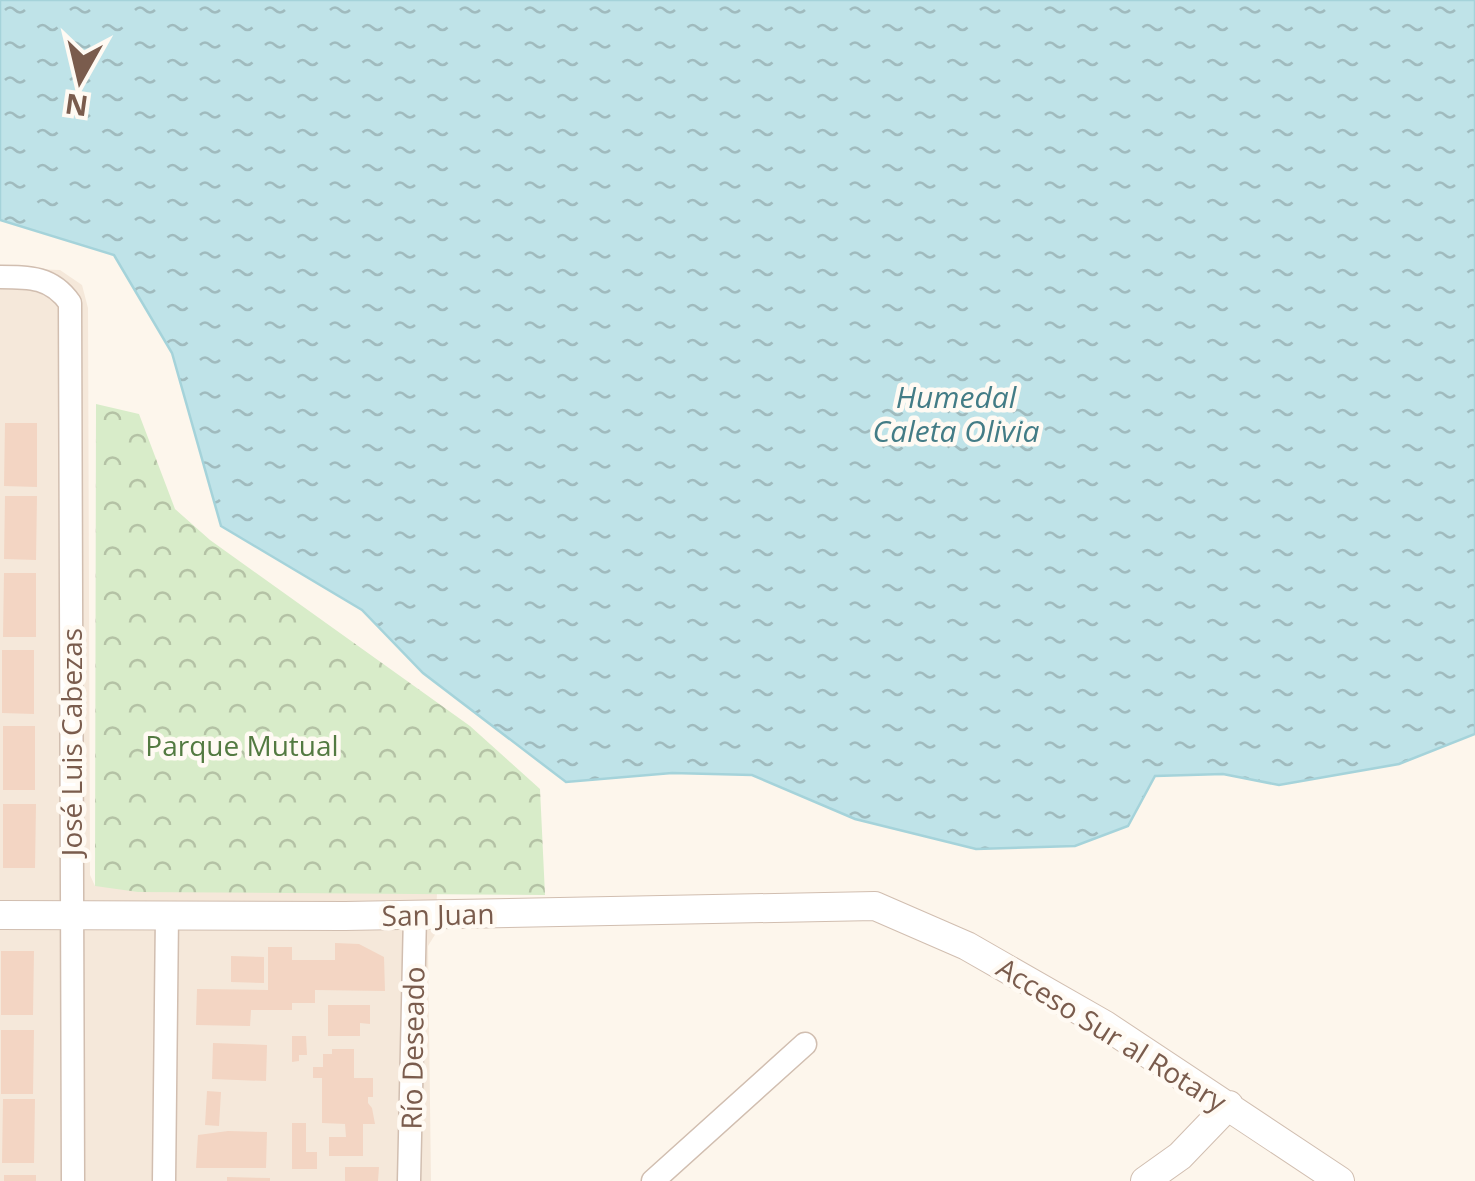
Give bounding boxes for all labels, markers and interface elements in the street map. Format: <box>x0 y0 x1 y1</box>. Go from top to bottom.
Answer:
north arrow <box>30 30 130 130</box>
text: N <box>62 85 90 126</box>
water label: Humedal Caleta Olivia <box>873 376 1039 451</box>
street label: José Luis Cabezas <box>52 628 90 859</box>
park label: Parque Mutual <box>145 726 339 764</box>
street label: San Juan <box>381 894 495 934</box>
street label: Acceso Sur al Rotary <box>990 948 1235 1121</box>
street label: Río Deseado <box>392 966 432 1130</box>

